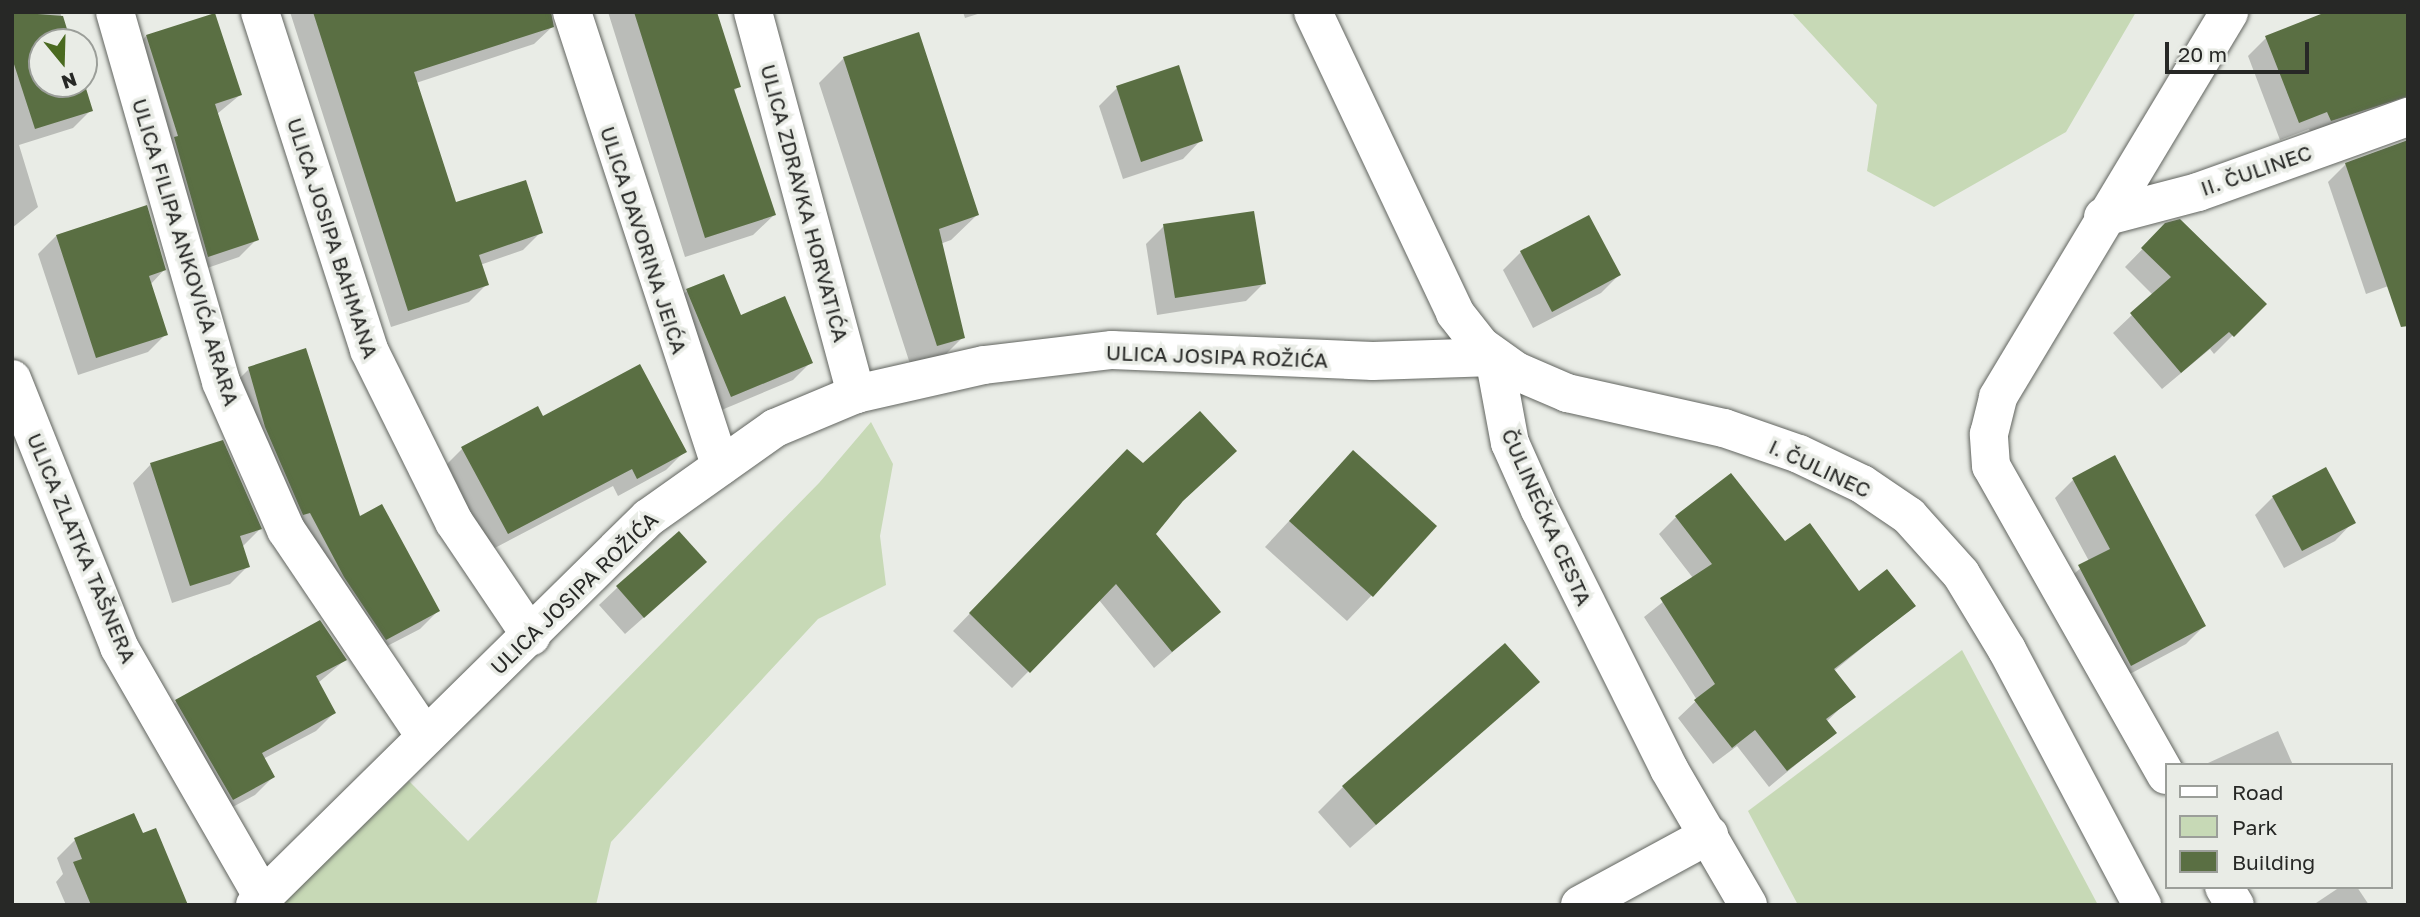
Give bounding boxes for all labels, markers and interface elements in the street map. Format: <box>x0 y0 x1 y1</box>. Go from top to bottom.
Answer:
north arrow <box>28 28 98 98</box>
scale bar <box>2168 28 2312 72</box>
text: 20 m <box>2178 41 2227 67</box>
street label: ULICA ZDRAVKA HORVATIĆA <box>756 61 854 345</box>
text: N <box>59 68 80 95</box>
street label: ULICA FILIPA ANKOVIĆA ARARA <box>127 95 245 409</box>
street label: ULICA JOSIPA BAHMANA <box>282 114 384 362</box>
street label: ULICA DAVORINA JEIĆA <box>595 123 693 357</box>
street label: II. ČULINEC <box>2197 139 2315 201</box>
street label: ULICA JOSIPA ROŽIĆA <box>1105 340 1329 372</box>
street label: ČULINEČKA CESTA <box>1497 425 1597 609</box>
street label: ULICA ZLATKA TAŠNERA <box>22 429 142 667</box>
street label: I. ČULINEC <box>1765 433 1875 503</box>
street label: ULICA JOSIPA ROŽIĆA <box>485 507 663 679</box>
legend <box>2164 763 2392 889</box>
text: Road <box>2232 779 2283 805</box>
text: Park <box>2232 814 2277 840</box>
text: Building <box>2232 849 2315 875</box>

